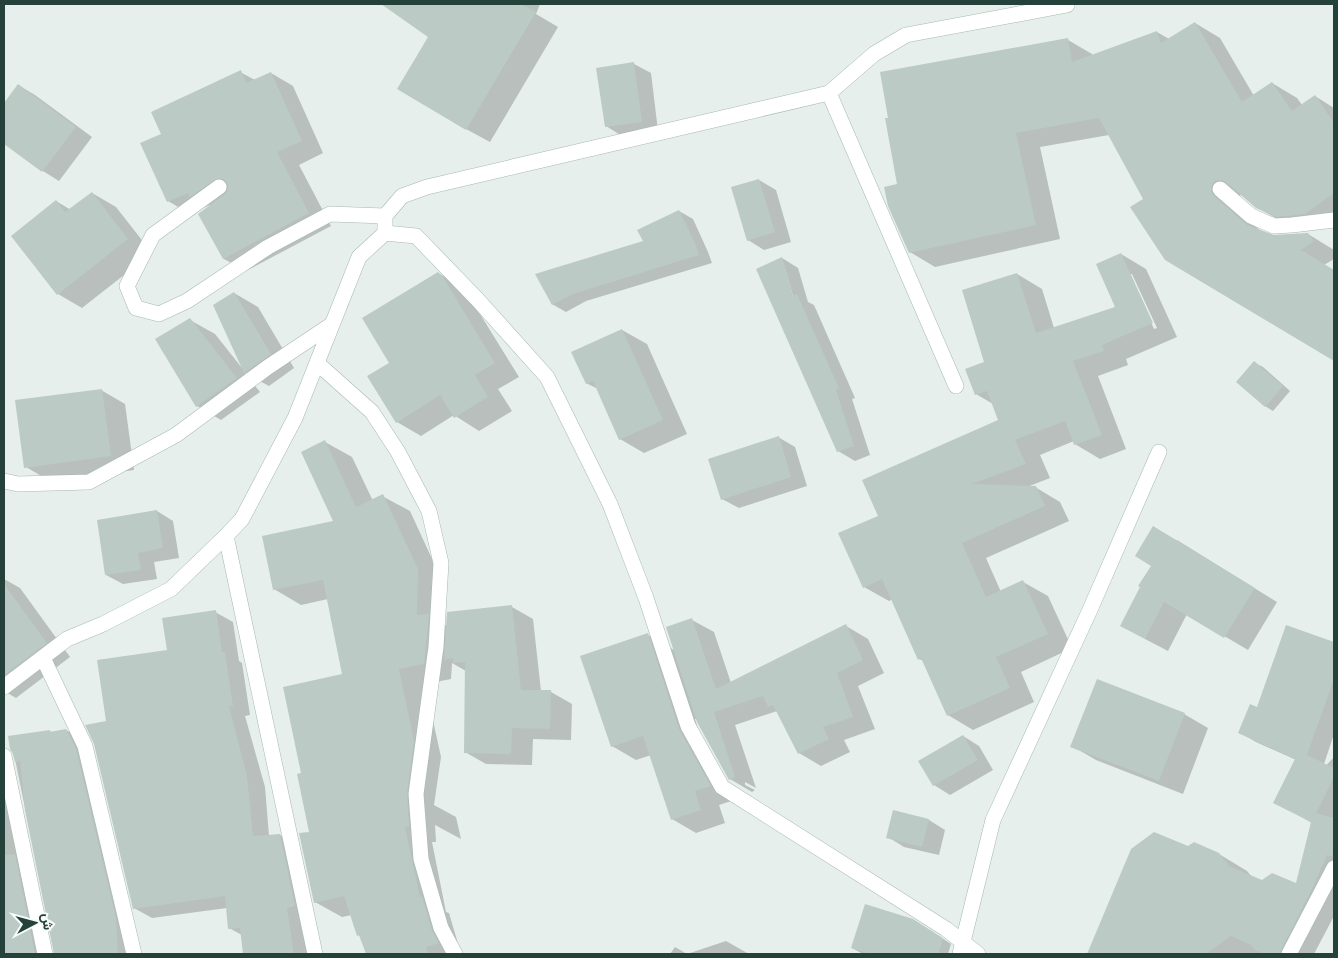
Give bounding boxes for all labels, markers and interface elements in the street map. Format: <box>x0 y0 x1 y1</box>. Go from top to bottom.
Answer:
north arrow <box>10 898 60 948</box>
text: ش <box>38 912 57 931</box>

